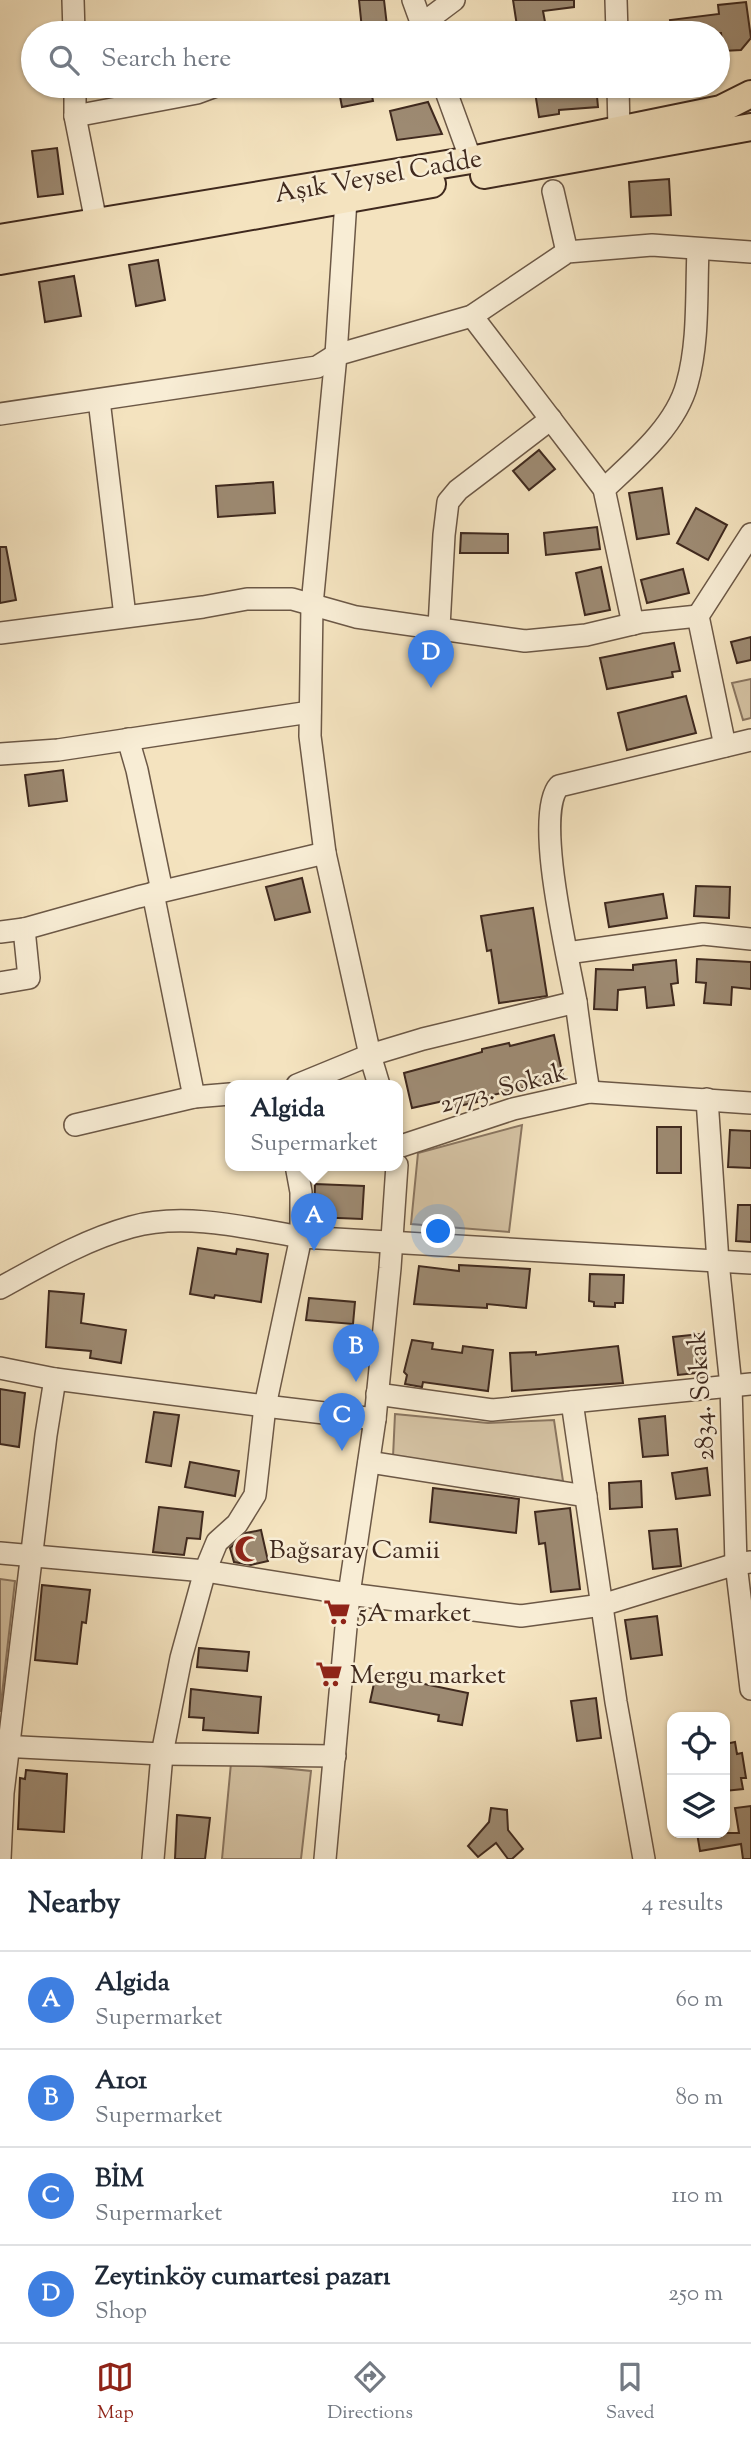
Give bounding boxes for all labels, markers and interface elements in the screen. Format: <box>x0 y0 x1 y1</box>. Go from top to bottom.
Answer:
search box <box>21 21 730 98</box>
icon: search <box>45 41 83 79</box>
text: Search here <box>101 41 231 78</box>
street label: Aşık Veysel Cadde <box>272 141 485 214</box>
pin: D <box>408 630 454 688</box>
street label: 2773. Sokak <box>436 1055 572 1124</box>
popup <box>225 1080 403 1171</box>
text: Algida <box>250 1091 325 1128</box>
text: Supermarket <box>250 1128 378 1161</box>
pin: A <box>291 1193 337 1251</box>
your location <box>421 1214 455 1248</box>
pin: B <box>333 1324 379 1382</box>
street label: 2834. Sokak <box>679 1329 726 1462</box>
pin: C <box>319 1393 365 1451</box>
place label: Bağsaray Camii <box>269 1533 440 1570</box>
mosque icon: Bağsaray Camii <box>233 1534 263 1564</box>
place label: 5A market <box>356 1596 471 1633</box>
supermarket icon: 5A market <box>322 1597 352 1627</box>
place label: Mergu market <box>350 1658 506 1695</box>
supermarket icon: Mergu market <box>314 1659 344 1689</box>
map controls <box>667 1712 730 1838</box>
button: locate <box>667 1712 730 1775</box>
button: layers <box>667 1775 730 1838</box>
text: Nearby <box>28 1883 120 1926</box>
text: 4 results <box>642 1888 723 1921</box>
text: Algida <box>95 1965 170 2002</box>
text: A <box>42 1984 60 2017</box>
text: 60 m <box>675 1984 723 2017</box>
text: Supermarket <box>95 2002 222 2035</box>
text: A101 <box>95 2063 147 2100</box>
text: B <box>44 2082 58 2115</box>
text: 80 m <box>675 2082 723 2115</box>
text: Supermarket <box>95 2100 222 2133</box>
text: BİM <box>95 2161 144 2198</box>
text: C <box>42 2180 60 2213</box>
text: 110 m <box>672 2180 723 2213</box>
text: Supermarket <box>95 2198 222 2231</box>
text: Zeytinköy cumartesi pazarı <box>95 2259 390 2296</box>
text: D <box>42 2278 60 2311</box>
text: 250 m <box>668 2278 723 2311</box>
text: Shop <box>95 2296 147 2329</box>
tab: Map <box>96 2358 134 2427</box>
tab: Directions <box>327 2358 413 2427</box>
tab: Saved <box>606 2358 655 2427</box>

